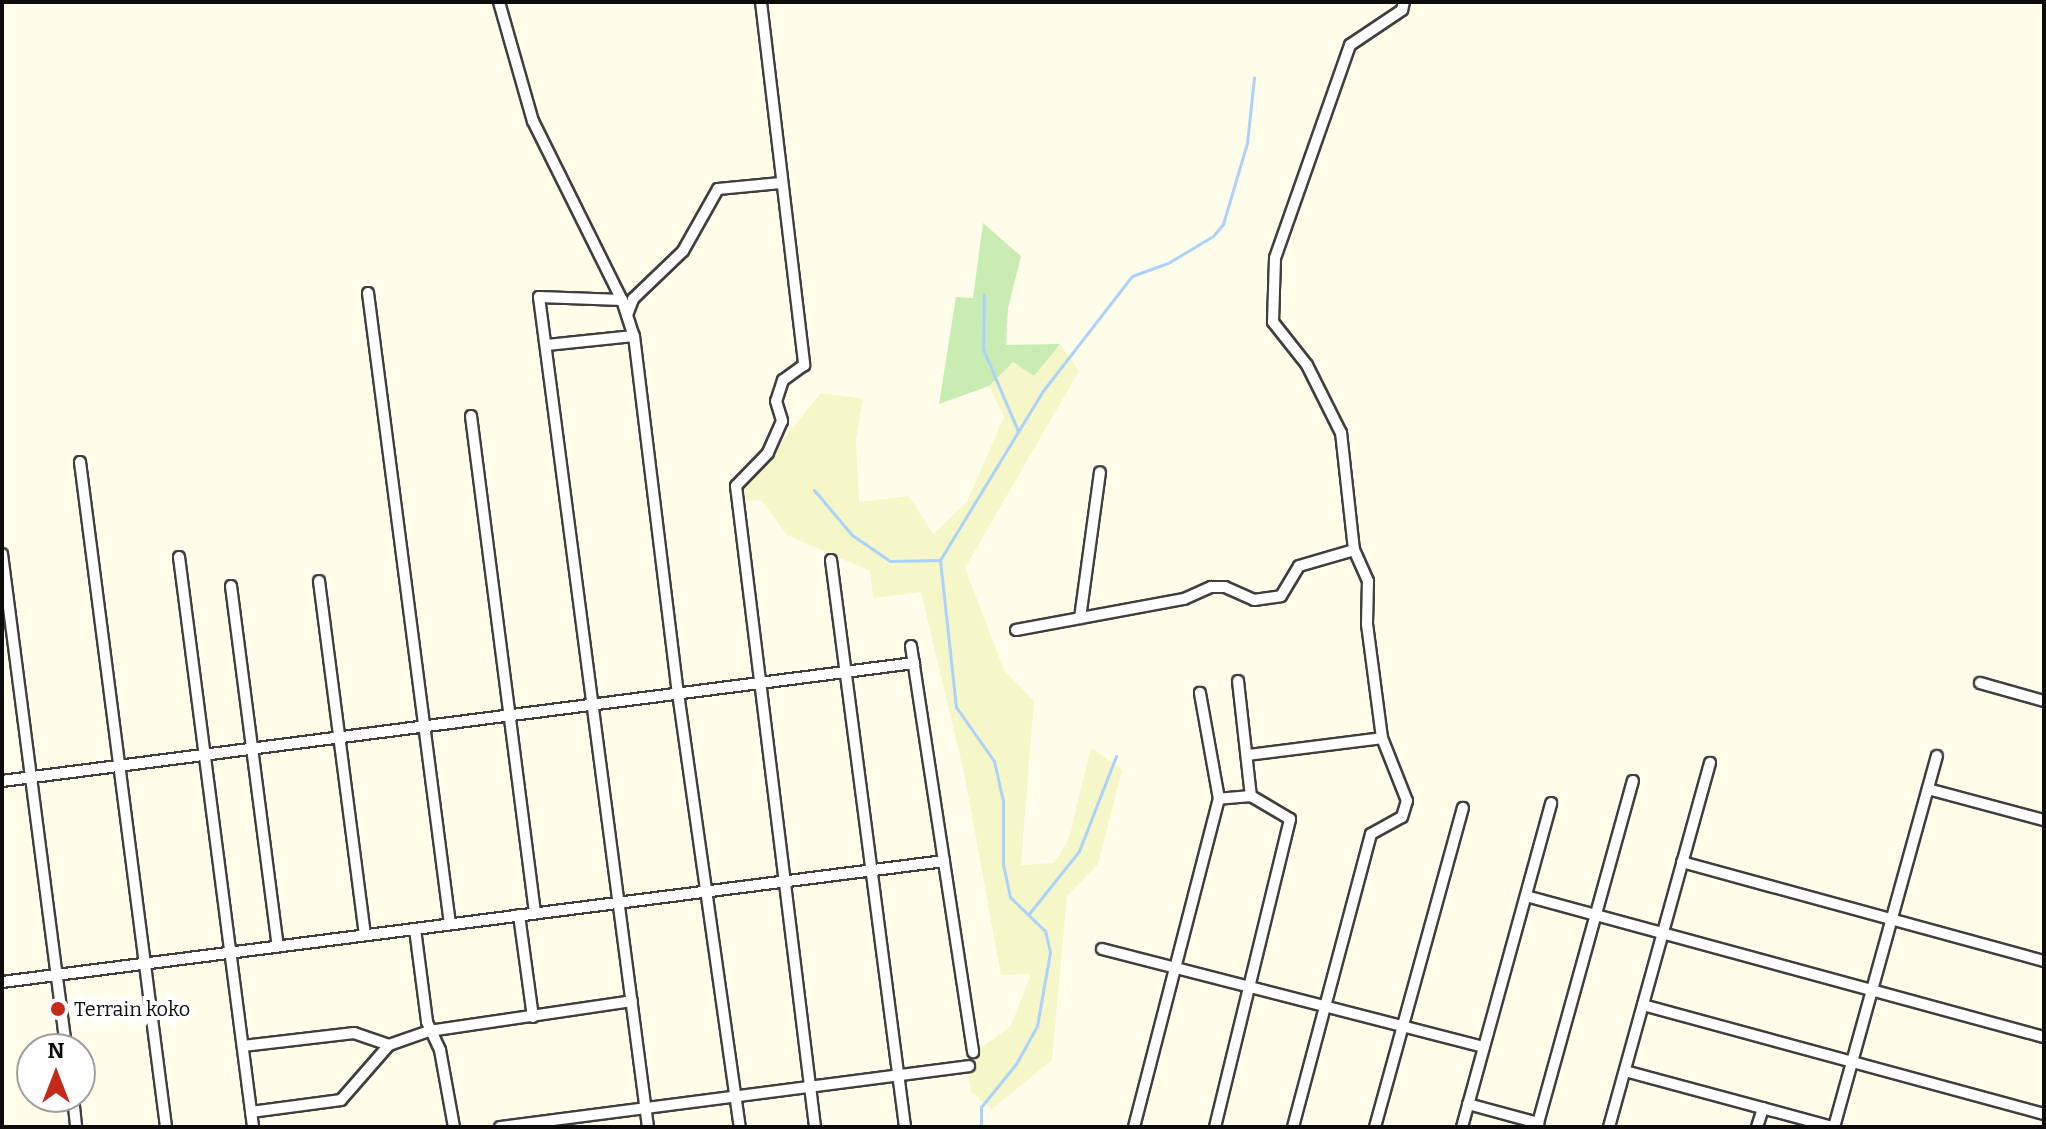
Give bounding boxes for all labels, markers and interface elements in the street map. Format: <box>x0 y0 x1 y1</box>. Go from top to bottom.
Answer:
place label: Terrain koko <box>74 997 190 1021</box>
marker: Terrain koko <box>49 1000 67 1018</box>
north arrow <box>16 1033 96 1113</box>
text: N <box>48 1037 64 1064</box>

